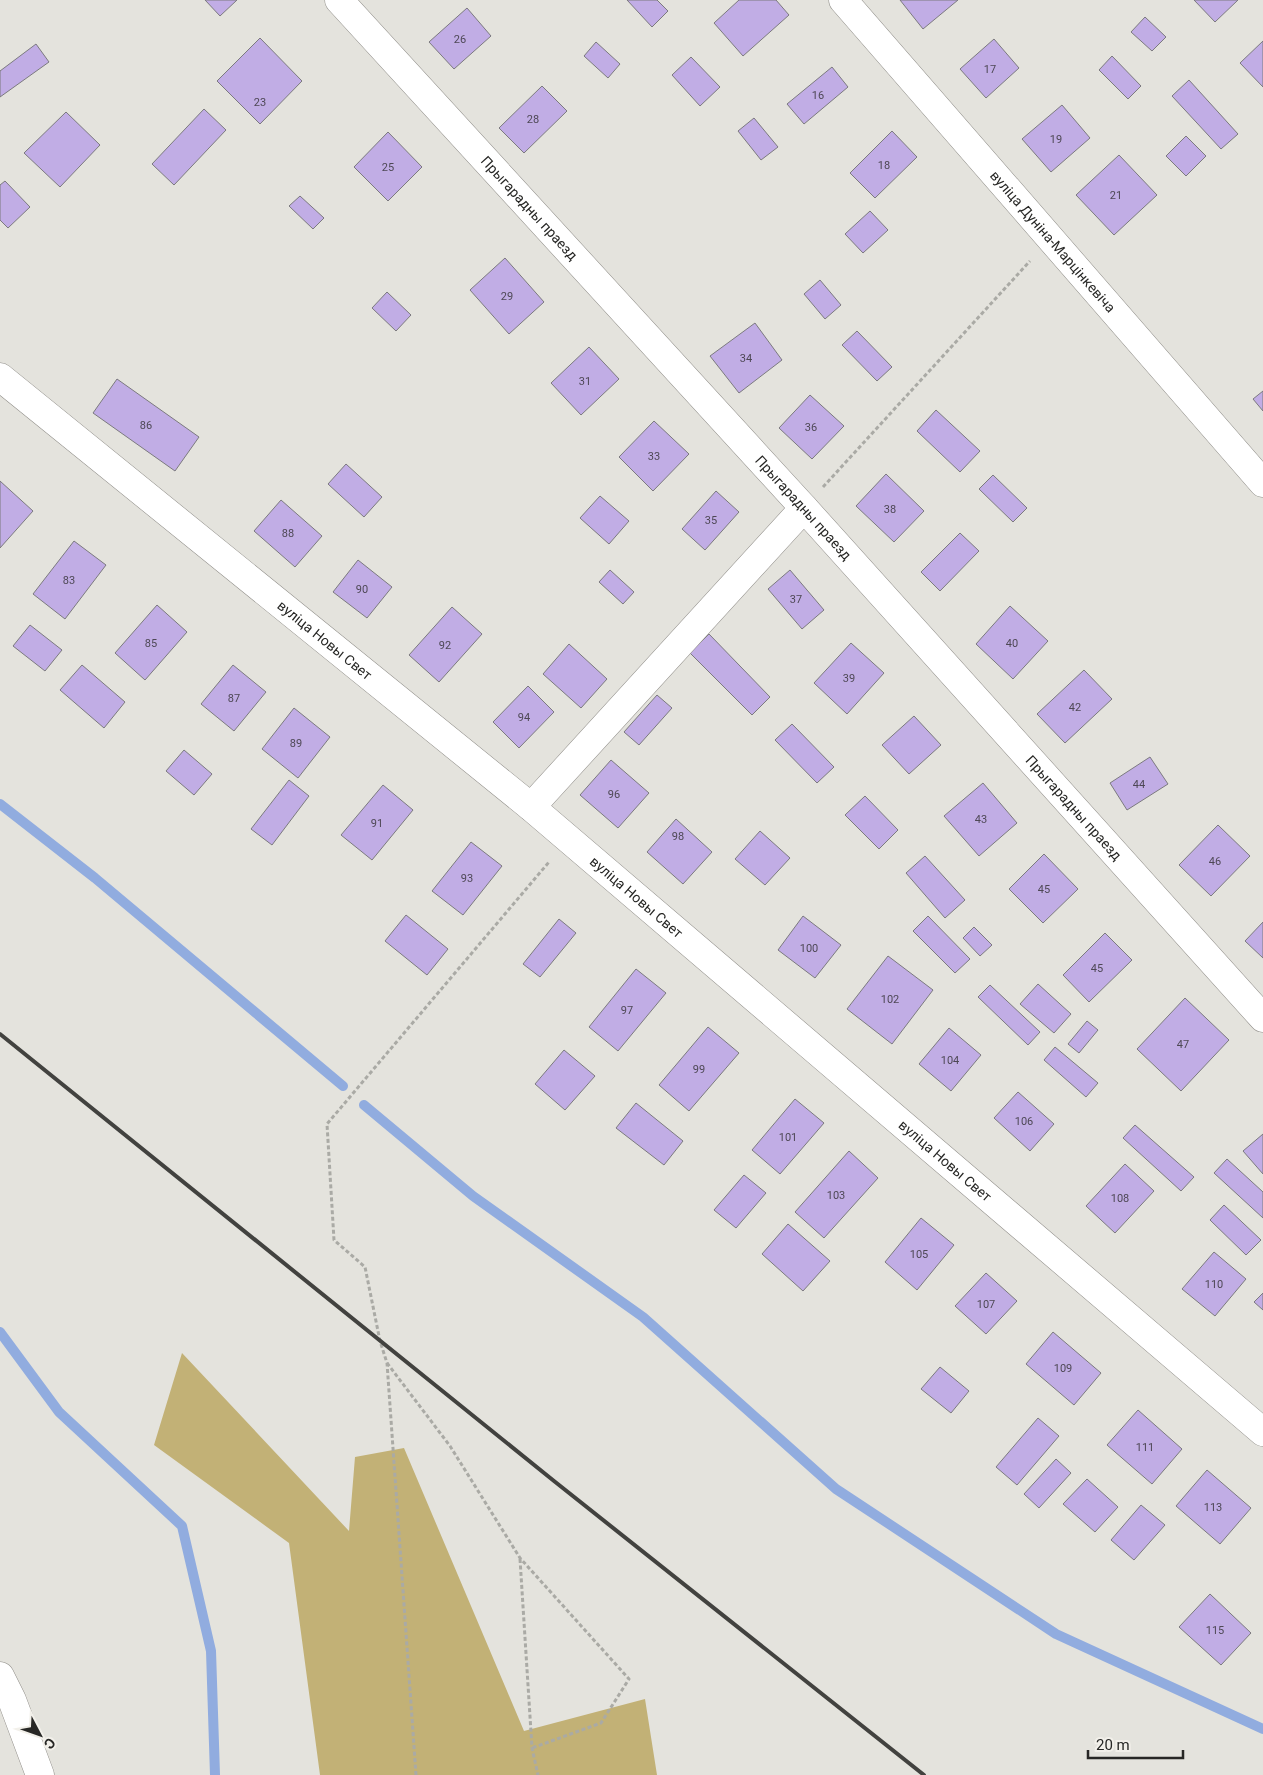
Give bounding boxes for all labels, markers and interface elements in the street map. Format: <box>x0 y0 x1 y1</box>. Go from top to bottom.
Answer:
house number: 26 <box>454 33 466 46</box>
house number: 17 <box>984 63 996 76</box>
house number: 16 <box>812 89 824 102</box>
house number: 23 <box>254 96 266 109</box>
house number: 28 <box>527 113 539 126</box>
house number: 19 <box>1050 133 1062 146</box>
street label: Прыгарадны праезд <box>478 153 581 264</box>
house number: 18 <box>878 159 890 172</box>
house number: 25 <box>382 161 394 174</box>
street label: вуліца Дуніна-Марцінкевіча <box>987 167 1119 316</box>
house number: 21 <box>1110 189 1122 202</box>
house number: 29 <box>501 290 513 303</box>
house number: 34 <box>740 352 752 365</box>
house number: 31 <box>579 375 591 388</box>
house number: 86 <box>140 419 152 432</box>
house number: 36 <box>805 421 817 434</box>
house number: 33 <box>648 450 660 463</box>
street label: Прыгарадны праезд <box>752 452 855 564</box>
house number: 38 <box>884 503 896 516</box>
house number: 35 <box>705 514 717 527</box>
house number: 88 <box>282 527 294 540</box>
house number: 83 <box>63 574 75 587</box>
house number: 90 <box>356 583 368 596</box>
house number: 37 <box>790 593 802 606</box>
street label: вуліца Новы Свет <box>274 597 375 683</box>
house number: 85 <box>145 637 157 650</box>
house number: 40 <box>1006 637 1018 650</box>
house number: 92 <box>439 639 451 652</box>
house number: 39 <box>843 672 855 685</box>
house number: 87 <box>228 692 240 705</box>
house number: 42 <box>1069 701 1081 714</box>
house number: 94 <box>518 711 530 724</box>
house number: 89 <box>290 737 302 750</box>
street label: Прыгарадны праезд <box>1023 752 1125 864</box>
house number: 44 <box>1133 778 1145 791</box>
house number: 96 <box>608 788 620 801</box>
house number: 43 <box>975 813 987 826</box>
house number: 91 <box>371 817 383 830</box>
house number: 98 <box>672 830 684 843</box>
street label: вуліца Новы Свет <box>587 853 686 941</box>
house number: 46 <box>1209 855 1221 868</box>
house number: 93 <box>461 872 473 885</box>
house number: 45 <box>1038 883 1050 896</box>
house number: 100 <box>800 942 818 955</box>
house number: 45 <box>1091 962 1103 975</box>
house number: 102 <box>881 993 899 1006</box>
house number: 97 <box>621 1004 633 1017</box>
house number: 47 <box>1177 1038 1189 1051</box>
house number: 104 <box>941 1054 959 1067</box>
house number: 99 <box>693 1063 705 1076</box>
house number: 106 <box>1015 1115 1033 1128</box>
street label: вуліца Новы Свет <box>896 1117 995 1205</box>
house number: 101 <box>779 1131 797 1144</box>
house number: 103 <box>827 1189 845 1202</box>
house number: 108 <box>1111 1192 1129 1205</box>
house number: 105 <box>910 1248 928 1261</box>
house number: 110 <box>1205 1278 1223 1291</box>
house number: 107 <box>977 1298 995 1311</box>
house number: 109 <box>1054 1362 1072 1375</box>
house number: 111 <box>1136 1441 1154 1454</box>
house number: 113 <box>1204 1501 1222 1514</box>
house number: 115 <box>1206 1624 1224 1637</box>
north arrow <box>15 1710 65 1760</box>
scale bar <box>1088 1728 1183 1760</box>
text: С <box>41 1735 59 1752</box>
text: 20 m <box>1096 1736 1130 1754</box>

